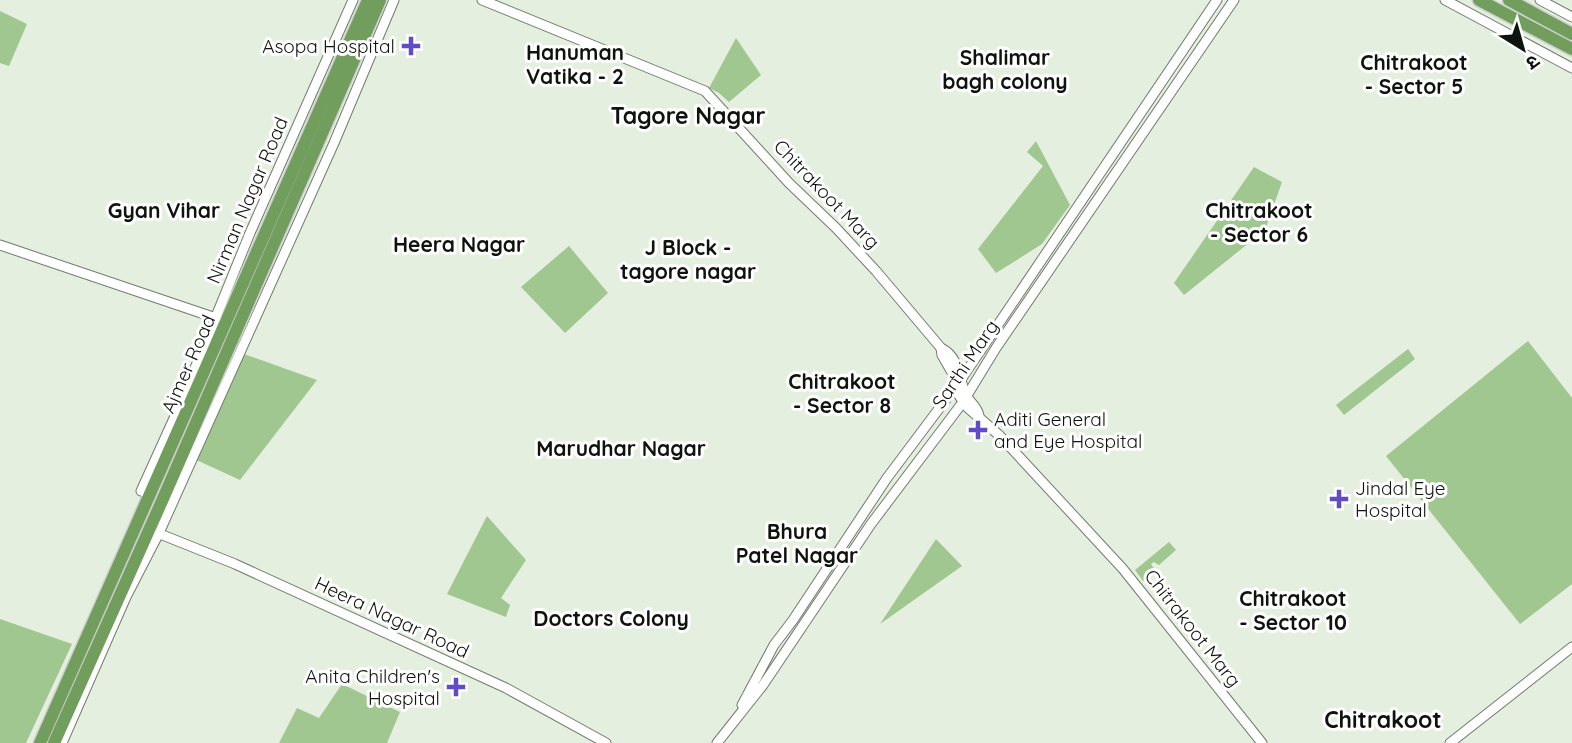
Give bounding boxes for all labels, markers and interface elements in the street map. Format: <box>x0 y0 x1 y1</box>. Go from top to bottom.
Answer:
north arrow <box>1488 14 1558 84</box>
place label: Asopa Hospital <box>262 34 395 58</box>
marker: Asopa Hospital <box>401 36 421 56</box>
district label: Hanuman Vatika - 2 <box>526 39 624 89</box>
district label: Shalimar bagh colony <box>942 44 1068 94</box>
district label: Chitrakoot - Sector 5 <box>1360 49 1468 99</box>
text: उ <box>1521 50 1545 76</box>
district label: Tagore Nagar <box>611 101 765 130</box>
street label: Nirman Nagar Road <box>201 113 293 287</box>
street label: Chitrakoot Marg <box>769 134 885 254</box>
district label: Gyan Vihar <box>108 197 220 223</box>
district label: Chitrakoot - Sector 6 <box>1205 197 1313 247</box>
district label: Heera Nagar <box>393 231 525 257</box>
district label: J Block - tagore nagar <box>620 234 756 284</box>
street label: Ajmer Road <box>156 311 220 417</box>
street label: Sarthi Marg <box>927 315 1003 413</box>
district label: Chitrakoot - Sector 8 <box>788 368 896 418</box>
place label: Aditi General and Eye Hospital <box>994 407 1142 453</box>
marker: Aditi General and Eye Hospital <box>968 420 988 440</box>
district label: Marudhar Nagar <box>536 435 706 461</box>
place label: Jindal Eye Hospital <box>1355 476 1446 522</box>
marker: Jindal Eye Hospital <box>1329 489 1349 509</box>
district label: Bhura Patel Nagar <box>736 518 858 568</box>
street label: Chitrakoot Marg <box>1140 564 1246 692</box>
street label: Heera Nagar Road <box>311 571 473 663</box>
district label: Chitrakoot - Sector 10 <box>1239 585 1347 635</box>
district label: Doctors Colony <box>533 605 689 631</box>
place label: Anita Children's Hospital <box>305 664 440 710</box>
marker: Anita Children's Hospital <box>446 677 466 697</box>
district label: Chitrakoot <box>1324 705 1442 734</box>

